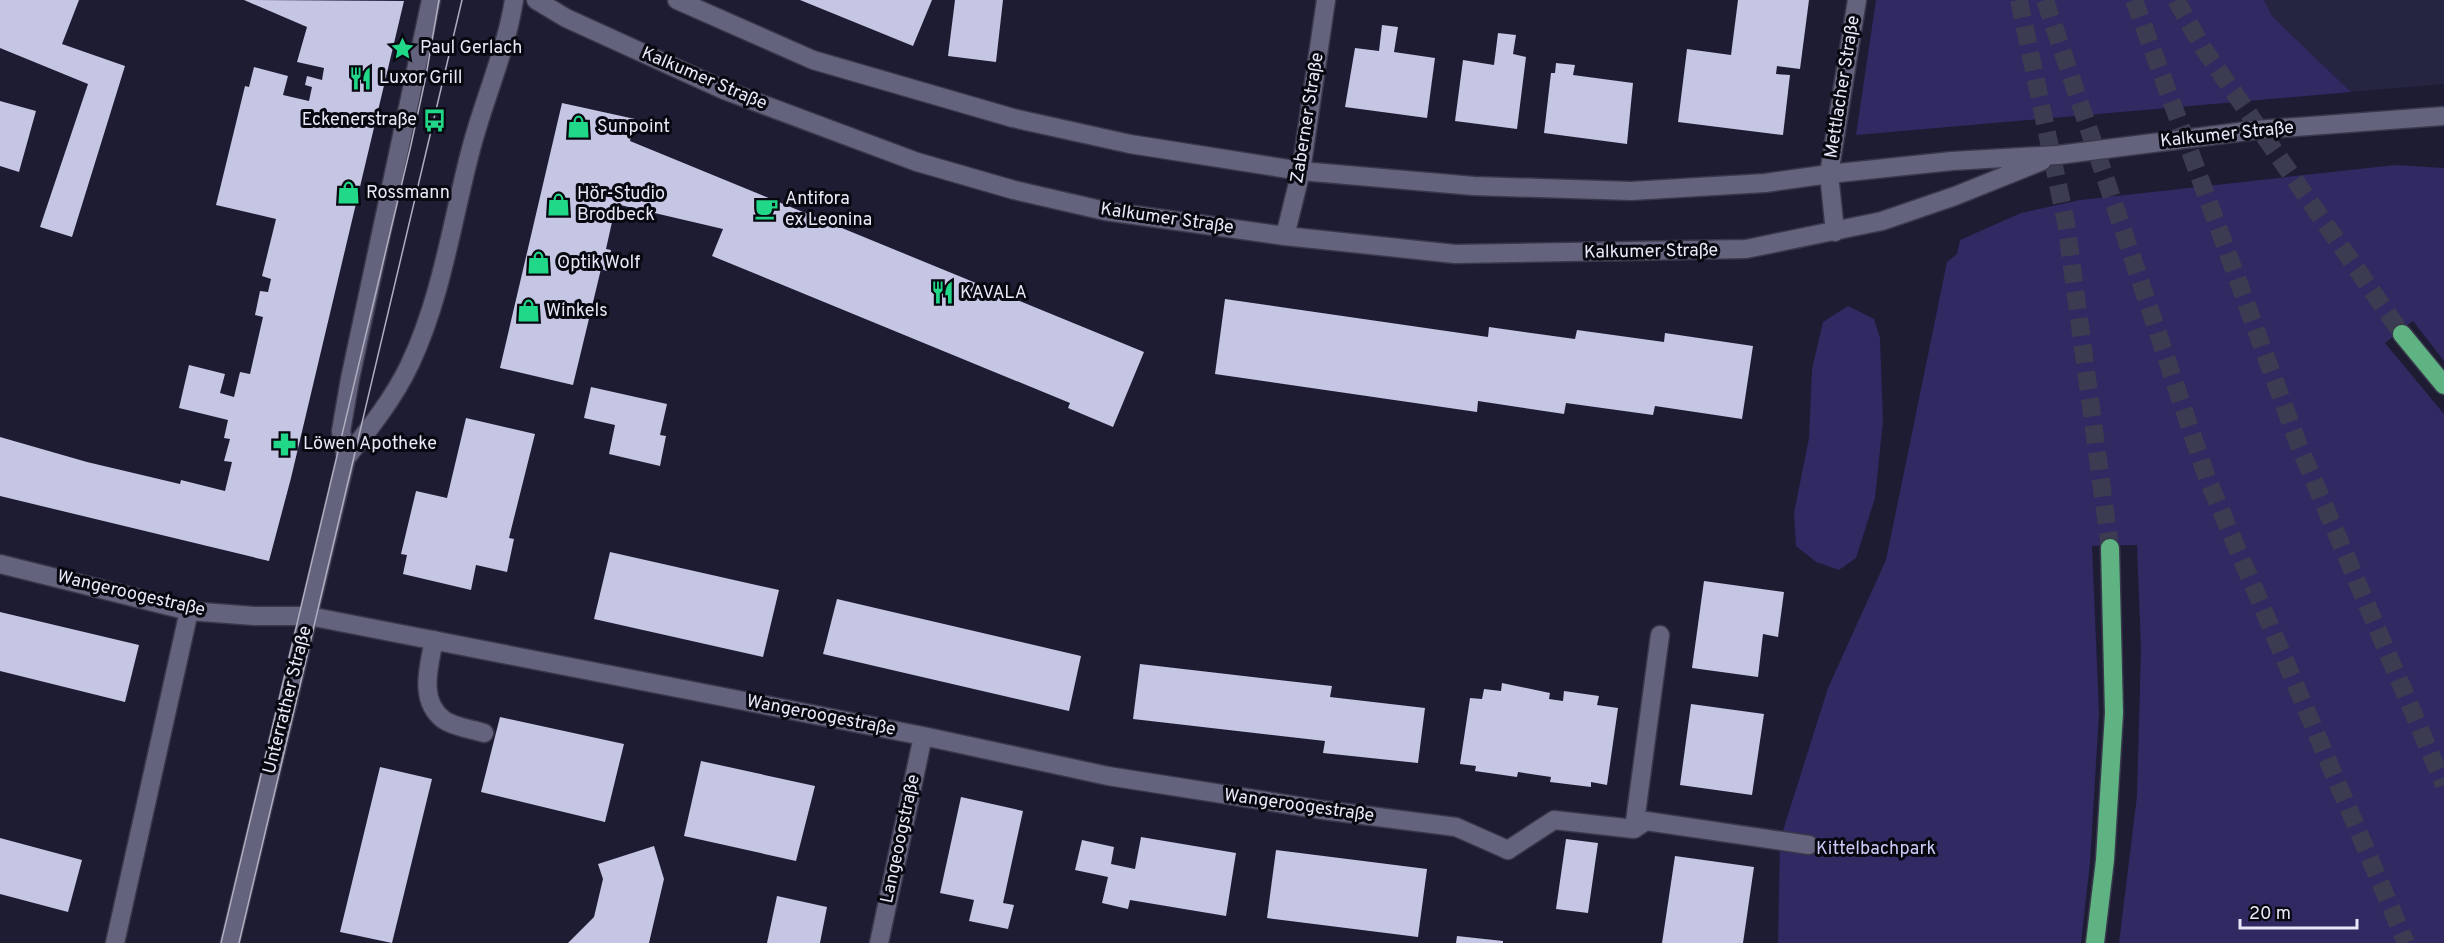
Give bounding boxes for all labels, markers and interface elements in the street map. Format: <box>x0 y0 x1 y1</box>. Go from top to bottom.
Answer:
street label: Mettlacher Straße <box>1820 14 1866 160</box>
place icon: Paul Gerlach <box>389 35 415 61</box>
place label: Paul Gerlach <box>420 37 522 60</box>
street label: Kalkumer Straße <box>638 42 770 116</box>
street label: Zaberner Straße <box>1286 51 1330 185</box>
restaurant icon: Luxor Grill <box>348 65 374 91</box>
place label: Luxor Grill <box>379 67 463 90</box>
bus stop icon: Eckenerstraße <box>422 107 448 133</box>
place label: Eckenerstraße <box>302 109 417 132</box>
shop icon: Sunpoint <box>566 114 592 140</box>
place label: Sunpoint <box>597 116 670 139</box>
street label: Kalkumer Straße <box>2159 117 2295 153</box>
shop icon: Rossmann <box>335 180 361 206</box>
place label: Rossmann <box>366 182 450 205</box>
place label: Hör-Studio Brodbeck <box>577 183 665 227</box>
place label: Antifora ex Leonina <box>785 188 872 232</box>
shop icon: Hör-Studio Brodbeck <box>546 191 572 217</box>
cafe icon: Antifora ex Leonina <box>754 196 780 222</box>
street label: Kalkumer Straße <box>1099 198 1235 240</box>
street label: Kalkumer Straße <box>1584 239 1718 265</box>
shop icon: Optik Wolf <box>526 250 552 276</box>
place label: Optik Wolf <box>557 252 640 275</box>
restaurant icon: KAVALA <box>929 280 955 306</box>
place label: KAVALA <box>960 282 1027 305</box>
shop icon: Winkels <box>515 298 541 324</box>
place label: Winkels <box>546 300 608 323</box>
pharmacy icon: Löwen Apotheke <box>272 431 298 457</box>
place label: Löwen Apotheke <box>303 433 437 456</box>
street label: Wangeroogestraße <box>55 566 207 622</box>
street label: Unterrather Straße <box>258 624 318 776</box>
street label: Wangeroogestraße <box>744 690 898 742</box>
street label: Langeoogstraße <box>876 772 926 906</box>
street label: Wangeroogestraße <box>1222 784 1376 828</box>
park label: Kittelbachpark <box>1816 838 1936 861</box>
scale bar <box>2240 892 2357 930</box>
text: 20 m <box>2249 903 2291 926</box>

